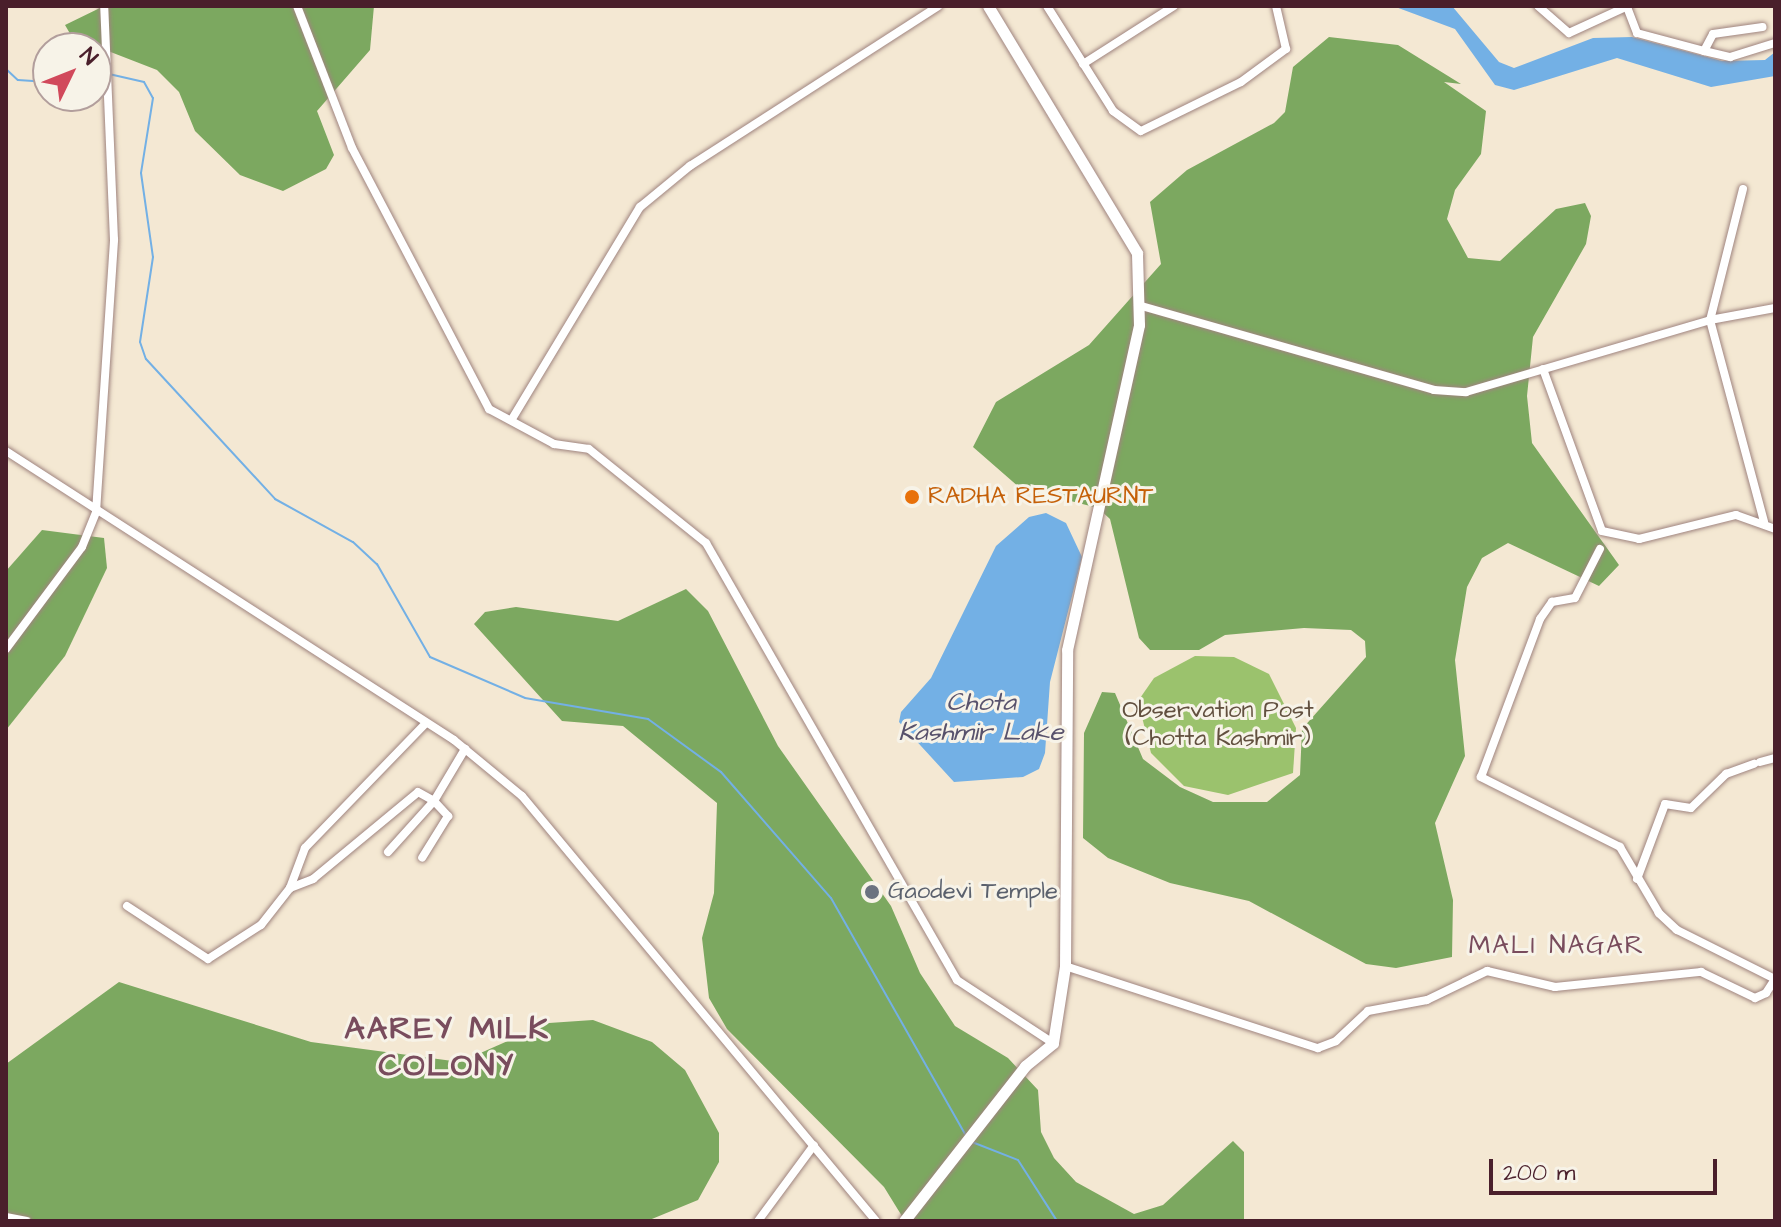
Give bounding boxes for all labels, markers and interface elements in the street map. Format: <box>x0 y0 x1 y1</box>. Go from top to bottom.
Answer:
north arrow <box>32 32 112 112</box>
text: N <box>72 41 104 72</box>
place label: RADHA RESTAURNT <box>928 483 1153 511</box>
marker: RADHA RESTAURNT <box>903 488 921 506</box>
water label: Chota Kashmir Lake <box>898 687 1064 748</box>
park label: Observation Post (Chotta Kashmir) <box>1122 697 1314 753</box>
place label: Gaodevi Temple <box>888 878 1058 906</box>
marker: Gaodevi Temple <box>863 883 881 901</box>
district label: MALI NAGAR <box>1469 930 1645 962</box>
district label: AAREY MILK COLONY <box>344 1011 550 1086</box>
scale bar <box>1493 1143 1721 1193</box>
text: 200 m <box>1503 1156 1575 1190</box>

